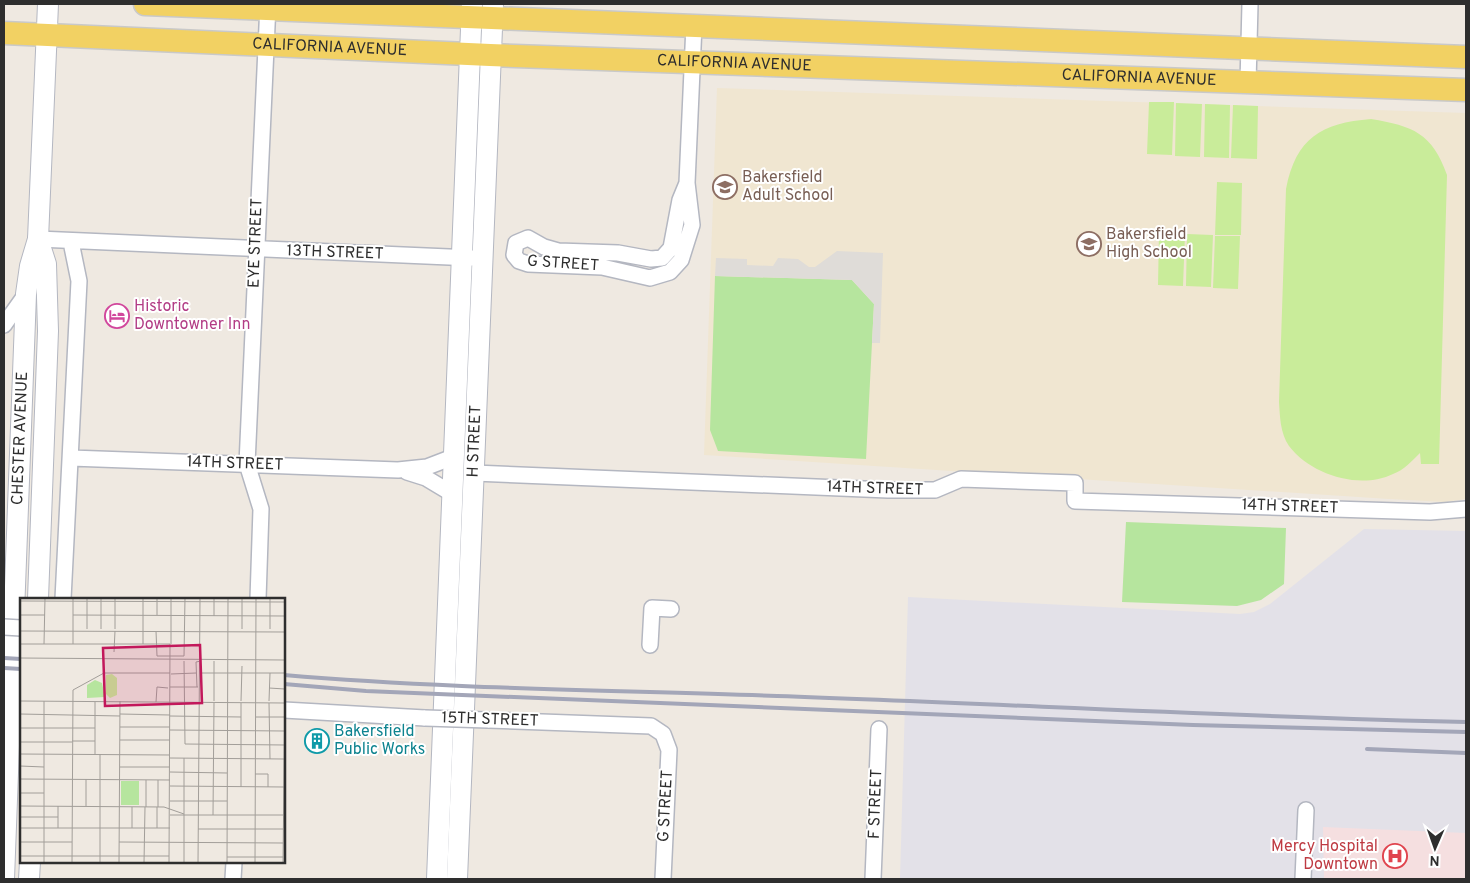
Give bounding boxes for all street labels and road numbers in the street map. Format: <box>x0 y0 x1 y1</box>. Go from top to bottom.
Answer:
street label: CALIFORNIA AVENUE <box>252 34 408 61</box>
street label: CALIFORNIA AVENUE <box>656 51 812 77</box>
street label: CALIFORNIA AVENUE <box>1061 66 1217 91</box>
street label: EYE STREET <box>244 198 268 288</box>
street label: 13TH STREET <box>286 241 384 265</box>
street label: G STREET <box>526 252 600 276</box>
street label: CHESTER AVENUE <box>8 371 33 505</box>
street label: H STREET <box>464 405 486 478</box>
street label: 14TH STREET <box>186 452 284 476</box>
street label: 14TH STREET <box>826 477 924 501</box>
street label: 14TH STREET <box>1241 495 1339 519</box>
street label: 15TH STREET <box>441 708 539 732</box>
street label: G STREET <box>654 769 678 843</box>
street label: F STREET <box>865 769 887 839</box>

